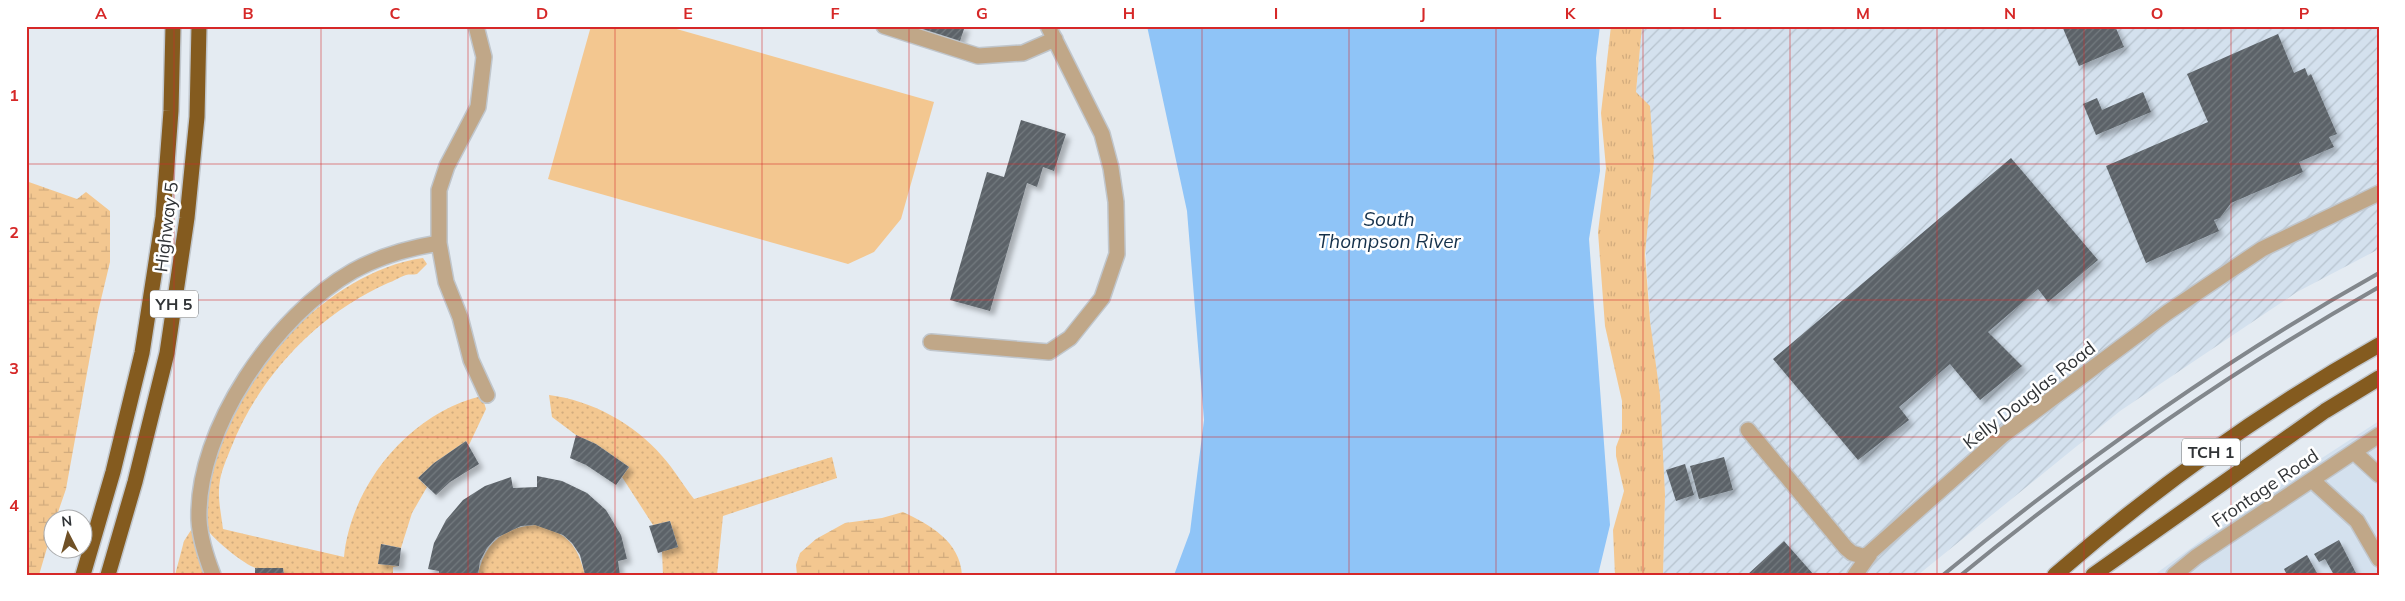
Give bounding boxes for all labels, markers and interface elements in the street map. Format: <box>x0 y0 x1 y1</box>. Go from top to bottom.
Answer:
text: A <box>95 3 107 23</box>
text: B <box>242 3 254 23</box>
text: C <box>390 3 401 23</box>
text: D <box>536 3 548 23</box>
text: E <box>683 3 693 23</box>
text: F <box>830 3 840 23</box>
text: G <box>976 3 988 23</box>
text: H <box>1123 3 1135 23</box>
text: I <box>1274 3 1278 23</box>
text: J <box>1420 3 1426 23</box>
text: K <box>1565 3 1577 23</box>
text: L <box>1713 3 1722 23</box>
text: M <box>1856 3 1870 23</box>
text: N <box>2004 3 2016 23</box>
text: O <box>2151 3 2163 23</box>
text: P <box>2299 3 2310 23</box>
text: 1 <box>9 85 19 105</box>
street label: Highway 5 <box>149 180 183 273</box>
water label: South Thompson River <box>1318 207 1461 253</box>
text: 2 <box>9 222 19 242</box>
road number: YH 5 <box>150 290 198 318</box>
street label: Kelly Douglas Road <box>1958 336 2100 454</box>
text: 3 <box>9 358 19 378</box>
road number: TCH 1 <box>2182 438 2240 466</box>
street label: Frontage Road <box>2207 444 2323 532</box>
text: 4 <box>9 495 19 515</box>
north arrow <box>42 508 92 558</box>
text: N <box>60 512 73 531</box>

